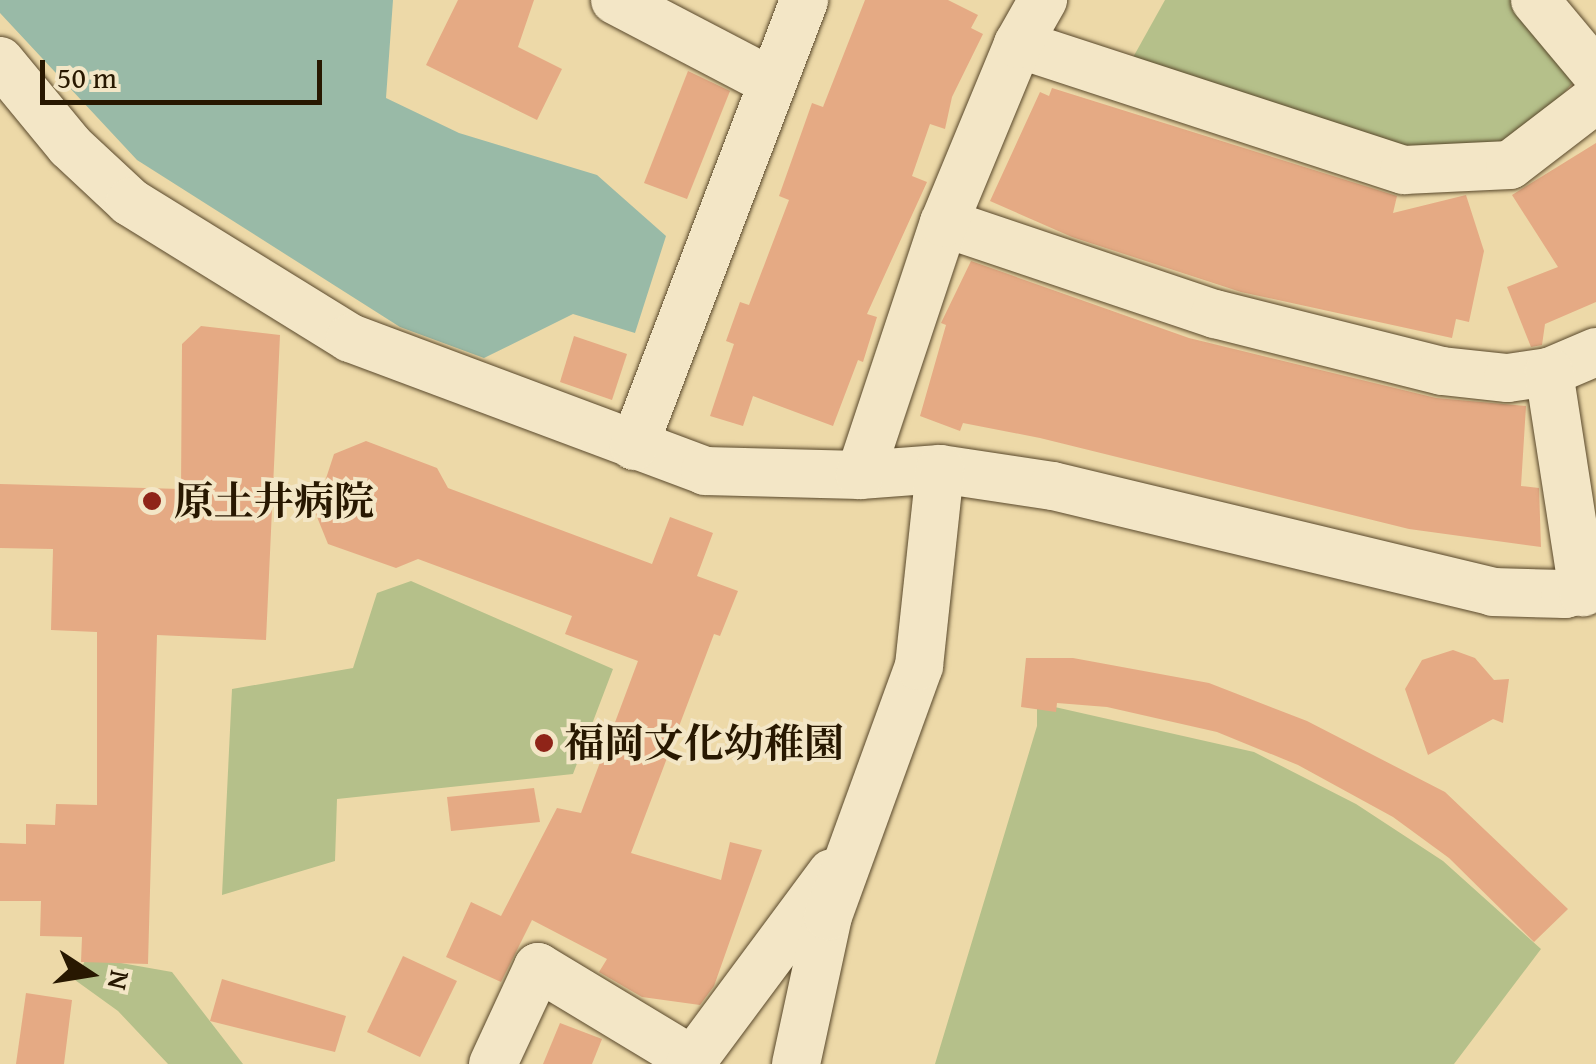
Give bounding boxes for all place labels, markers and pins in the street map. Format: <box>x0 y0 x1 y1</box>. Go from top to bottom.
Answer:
place label: 原土井病院 <box>174 477 374 525</box>
marker: 原土井病院 <box>139 488 165 514</box>
place label: 福岡文化幼稚園 <box>564 719 844 767</box>
marker: 福岡文化幼稚園 <box>533 732 555 754</box>

